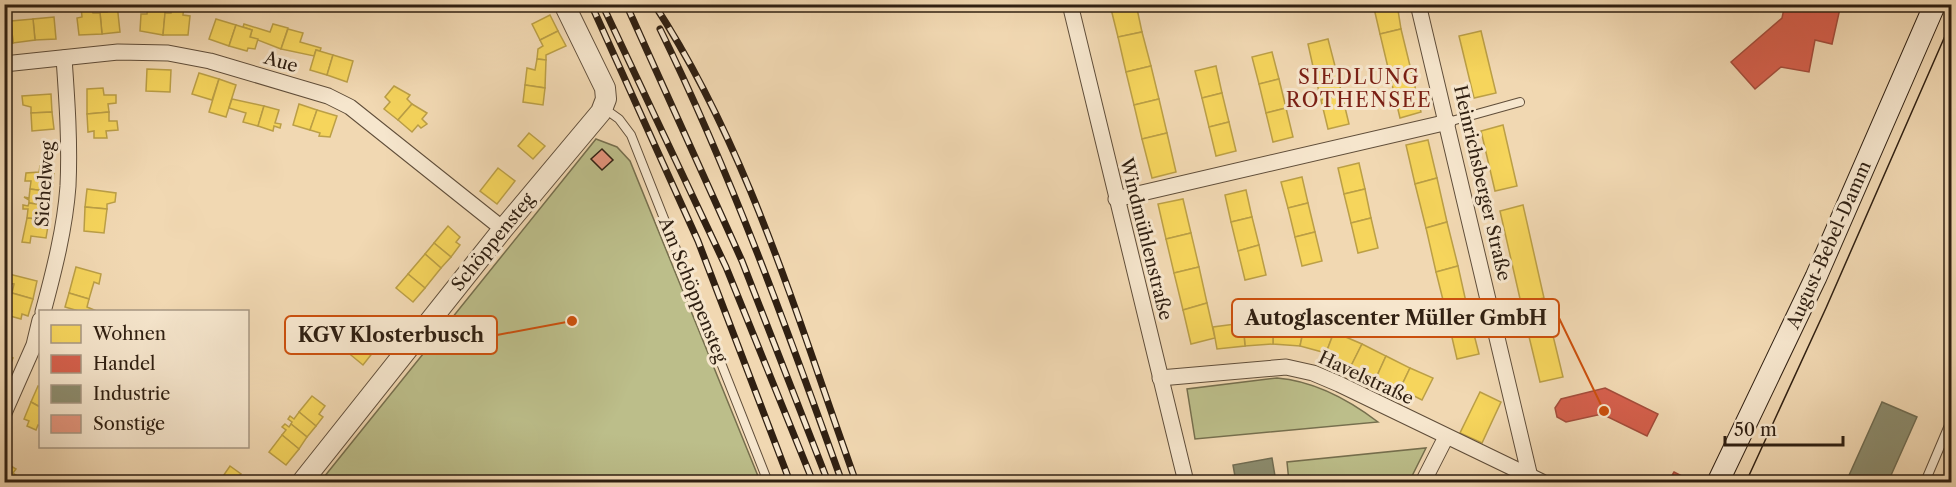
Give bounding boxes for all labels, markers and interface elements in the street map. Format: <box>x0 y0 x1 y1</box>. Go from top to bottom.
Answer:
street label: Aue <box>261 46 300 77</box>
district label: SIEDLUNG ROTHENSEE <box>1286 65 1432 112</box>
street label: Heinrichsberger Straße <box>1449 83 1515 283</box>
street label: Sichelweg <box>31 140 59 228</box>
street label: Windmühlenstraße <box>1115 155 1177 322</box>
street label: August-Bebel-Damm <box>1782 157 1876 333</box>
street label: Schöppensteg <box>447 188 540 295</box>
street label: Am Schöppensteg <box>653 213 732 366</box>
callout: Autoglascenter Müller GmbH <box>1232 299 1559 337</box>
text: Autoglascenter Müller GmbH <box>1244 306 1547 330</box>
legend <box>39 310 249 448</box>
callout: KGV Klosterbusch <box>285 316 497 354</box>
text: Wohnen <box>92 323 166 345</box>
text: KGV Klosterbusch <box>298 323 484 347</box>
street label: Havelstraße <box>1315 346 1417 410</box>
text: Handel <box>93 353 155 375</box>
text: Industrie <box>93 383 170 405</box>
scale bar <box>1725 409 1844 447</box>
text: Sonstige <box>93 413 165 435</box>
text: 50 m <box>1734 419 1777 441</box>

